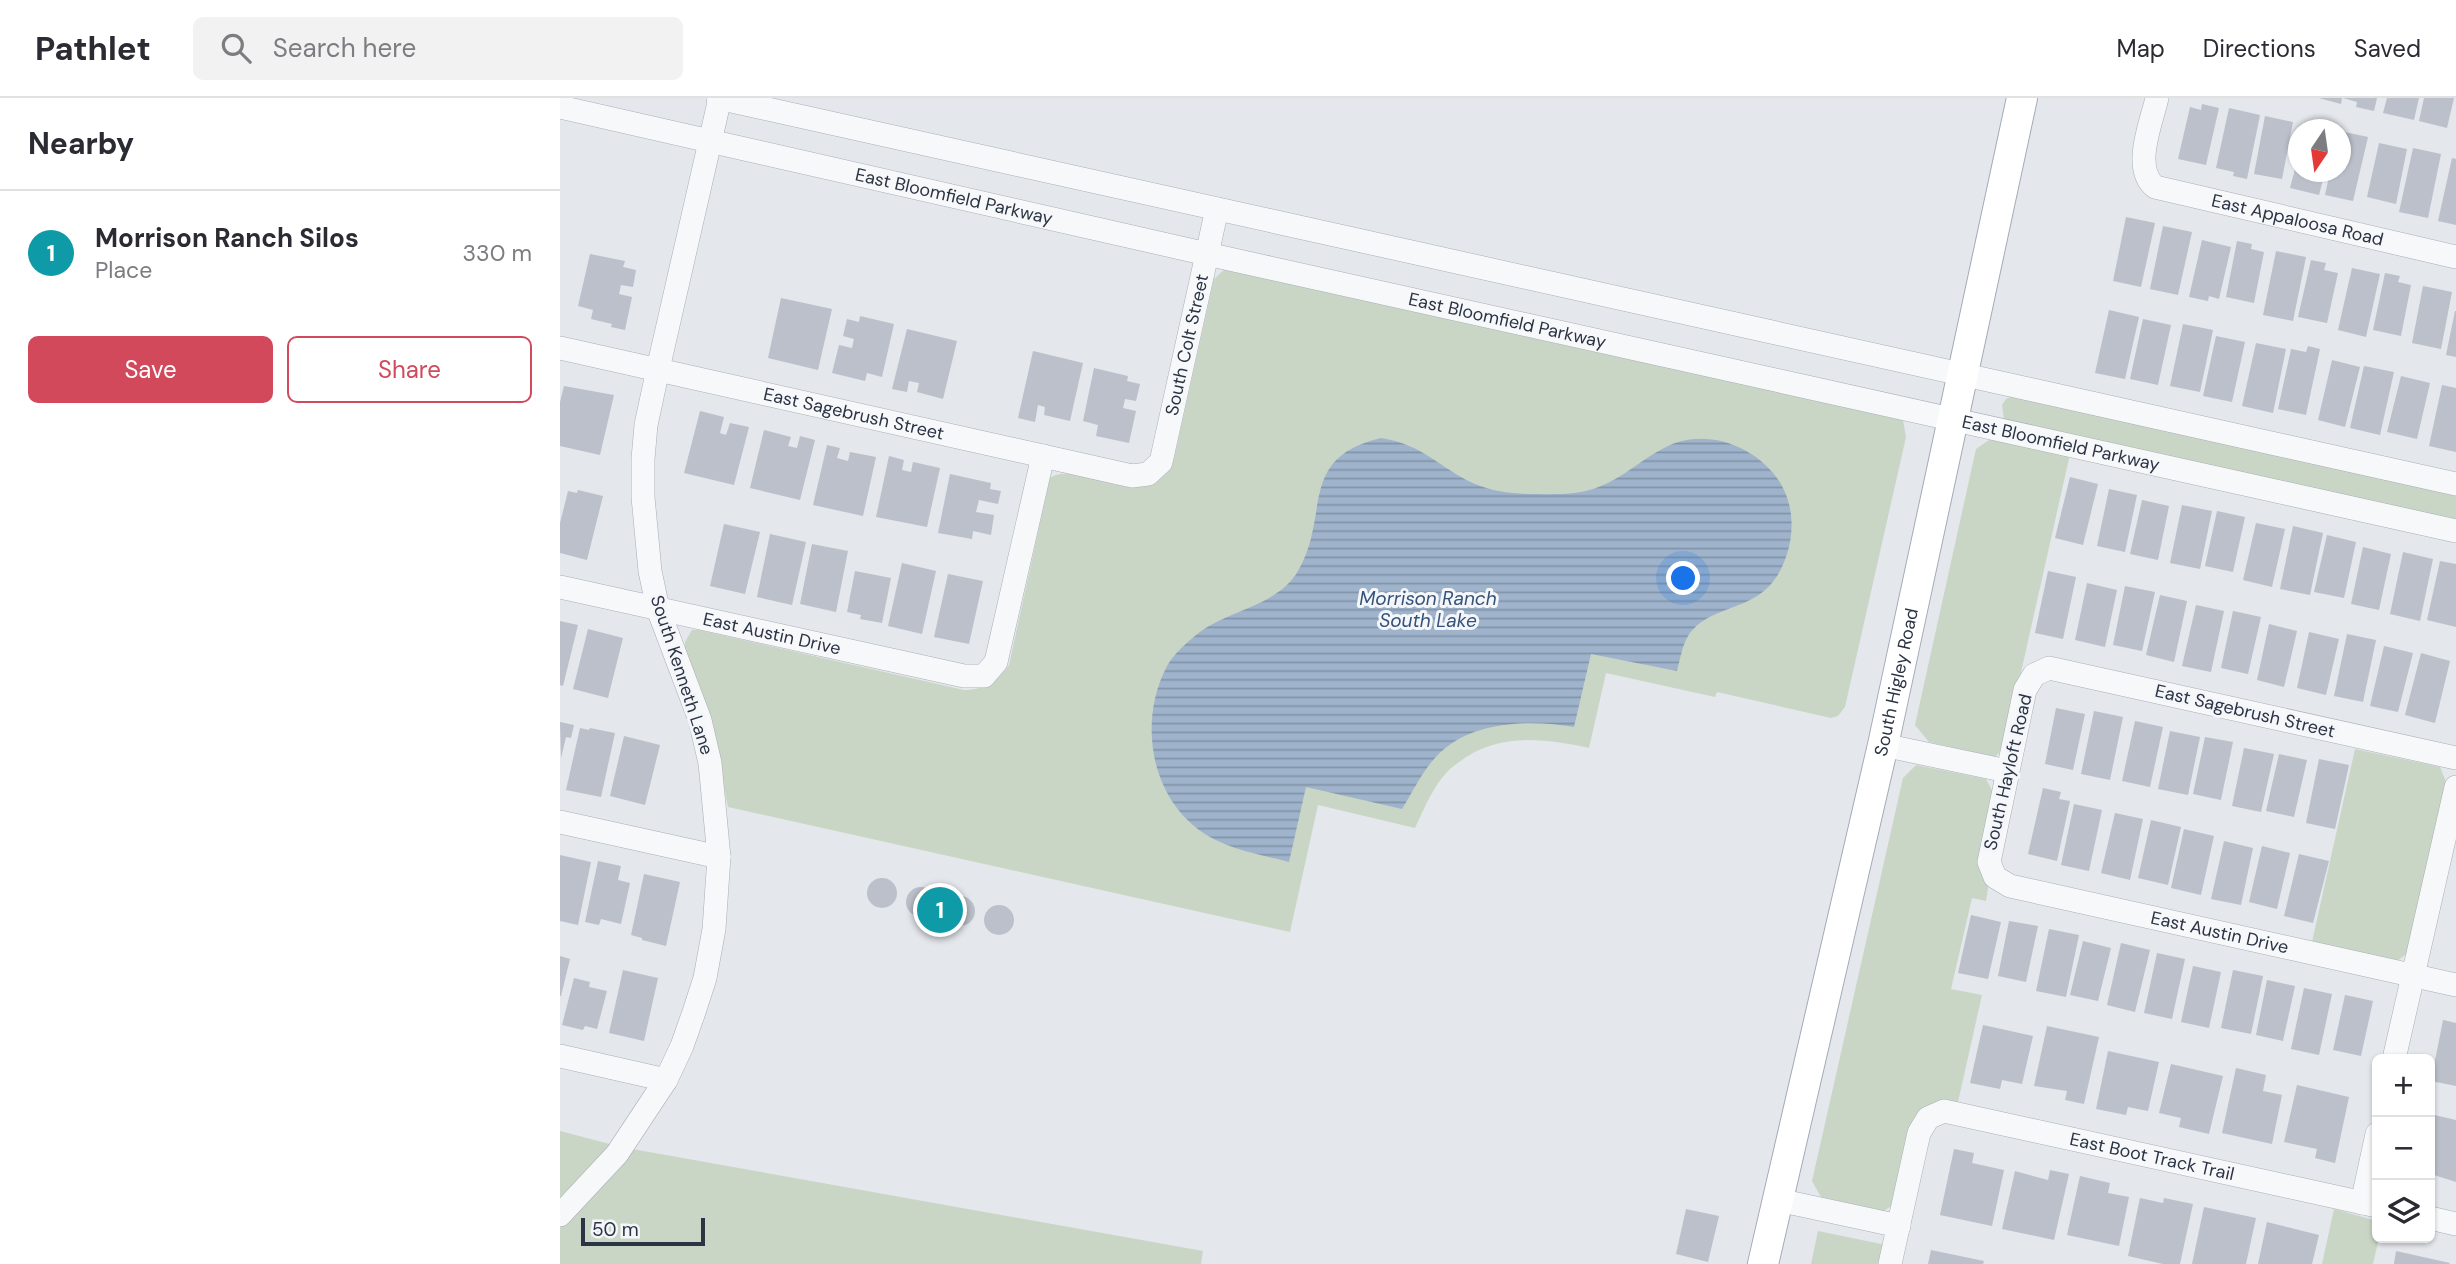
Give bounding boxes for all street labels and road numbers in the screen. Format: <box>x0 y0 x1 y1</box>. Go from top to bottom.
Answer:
street label: East Bloomfield Parkway <box>853 162 1055 231</box>
street label: East Appaloosa Road <box>2209 189 2386 252</box>
street label: South Colt Street <box>1160 272 1214 418</box>
street label: East Bloomfield Parkway <box>1406 287 1608 354</box>
street label: East Sagebrush Street <box>761 382 946 446</box>
street label: East Bloomfield Parkway <box>1960 410 2162 477</box>
street label: South Kenneth Lane <box>645 592 719 758</box>
street label: South Higley Road <box>1869 606 1924 759</box>
street label: East Austin Drive <box>701 607 843 661</box>
street label: East Sagebrush Street <box>2153 679 2337 743</box>
street label: South Hayloft Road <box>1978 691 2038 853</box>
street label: East Austin Drive <box>2149 906 2291 959</box>
street label: East Boot Track Trail <box>2067 1127 2236 1186</box>

